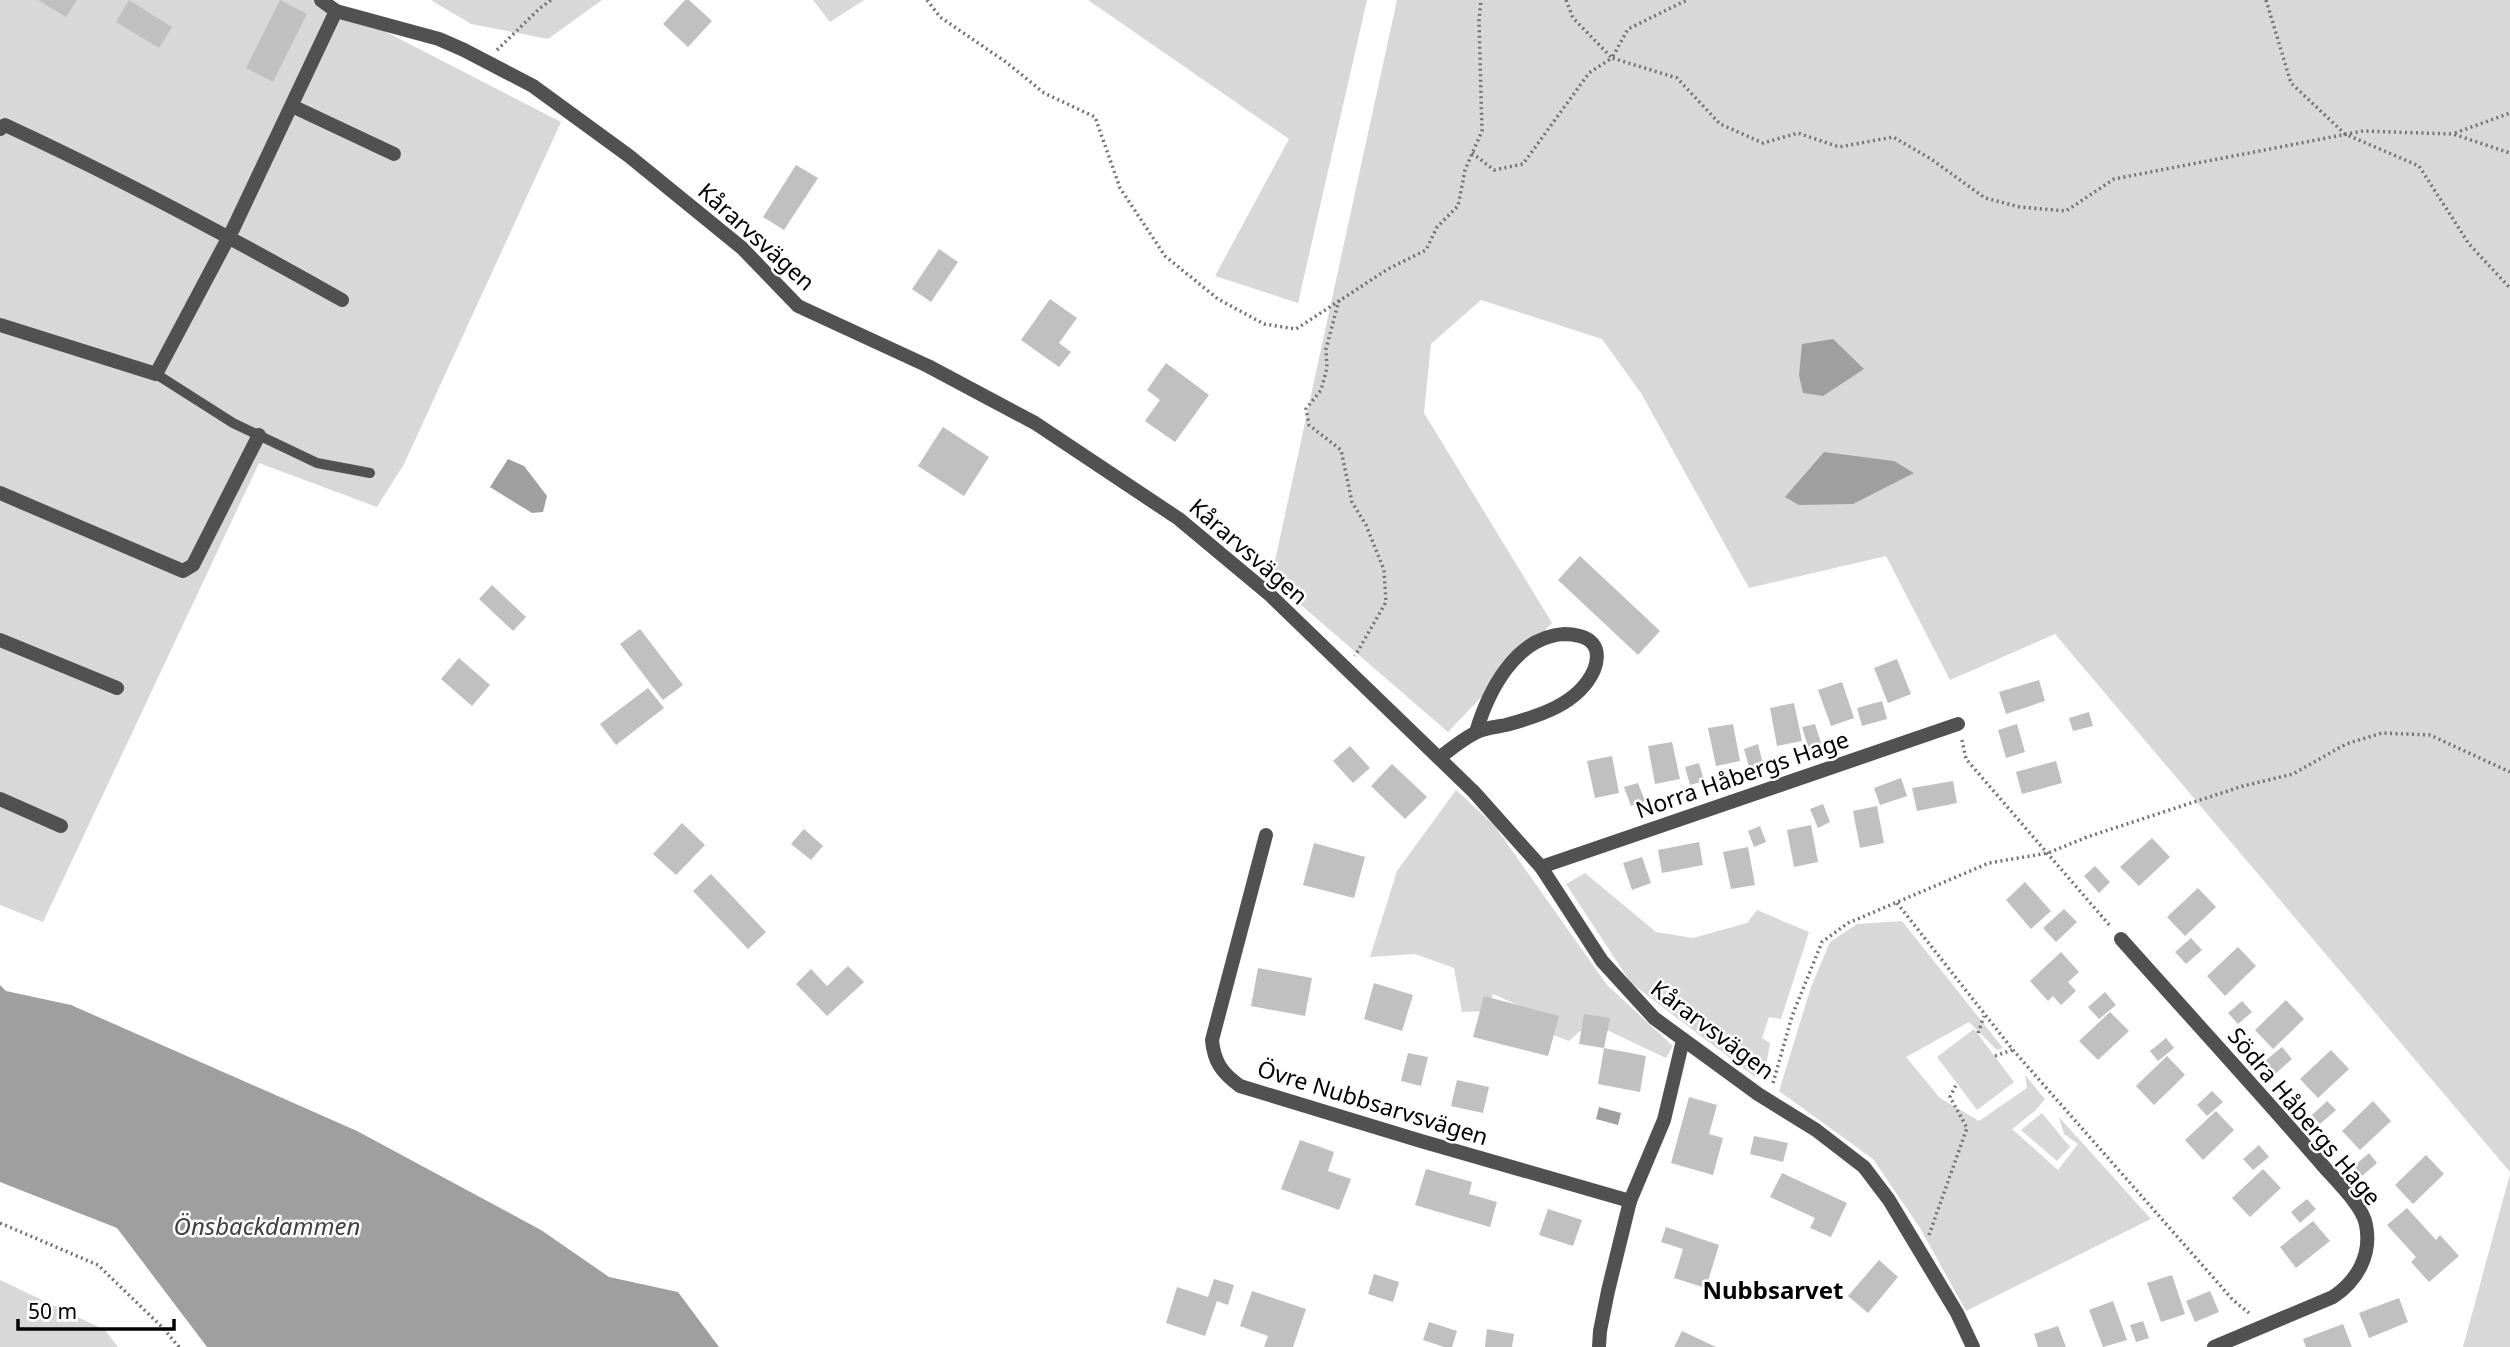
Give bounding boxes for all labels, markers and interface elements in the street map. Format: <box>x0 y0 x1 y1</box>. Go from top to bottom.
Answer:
street label: Kårarvsvägen <box>692 175 822 297</box>
street label: Kårarvsvägen <box>1183 491 1315 611</box>
street label: Norra Håbergs Hage <box>1631 723 1853 825</box>
street label: Kårarvsvägen <box>1645 972 1781 1086</box>
street label: Södra Håbergs Hage <box>2221 1020 2389 1212</box>
street label: Övre Nubbsarvsvägen <box>1254 1052 1492 1152</box>
water label: Önsbackdammen <box>174 1209 360 1242</box>
district label: Nubbsarvet <box>1702 1273 1844 1306</box>
scale bar <box>18 1288 173 1332</box>
text: 50 m <box>28 1297 77 1325</box>

